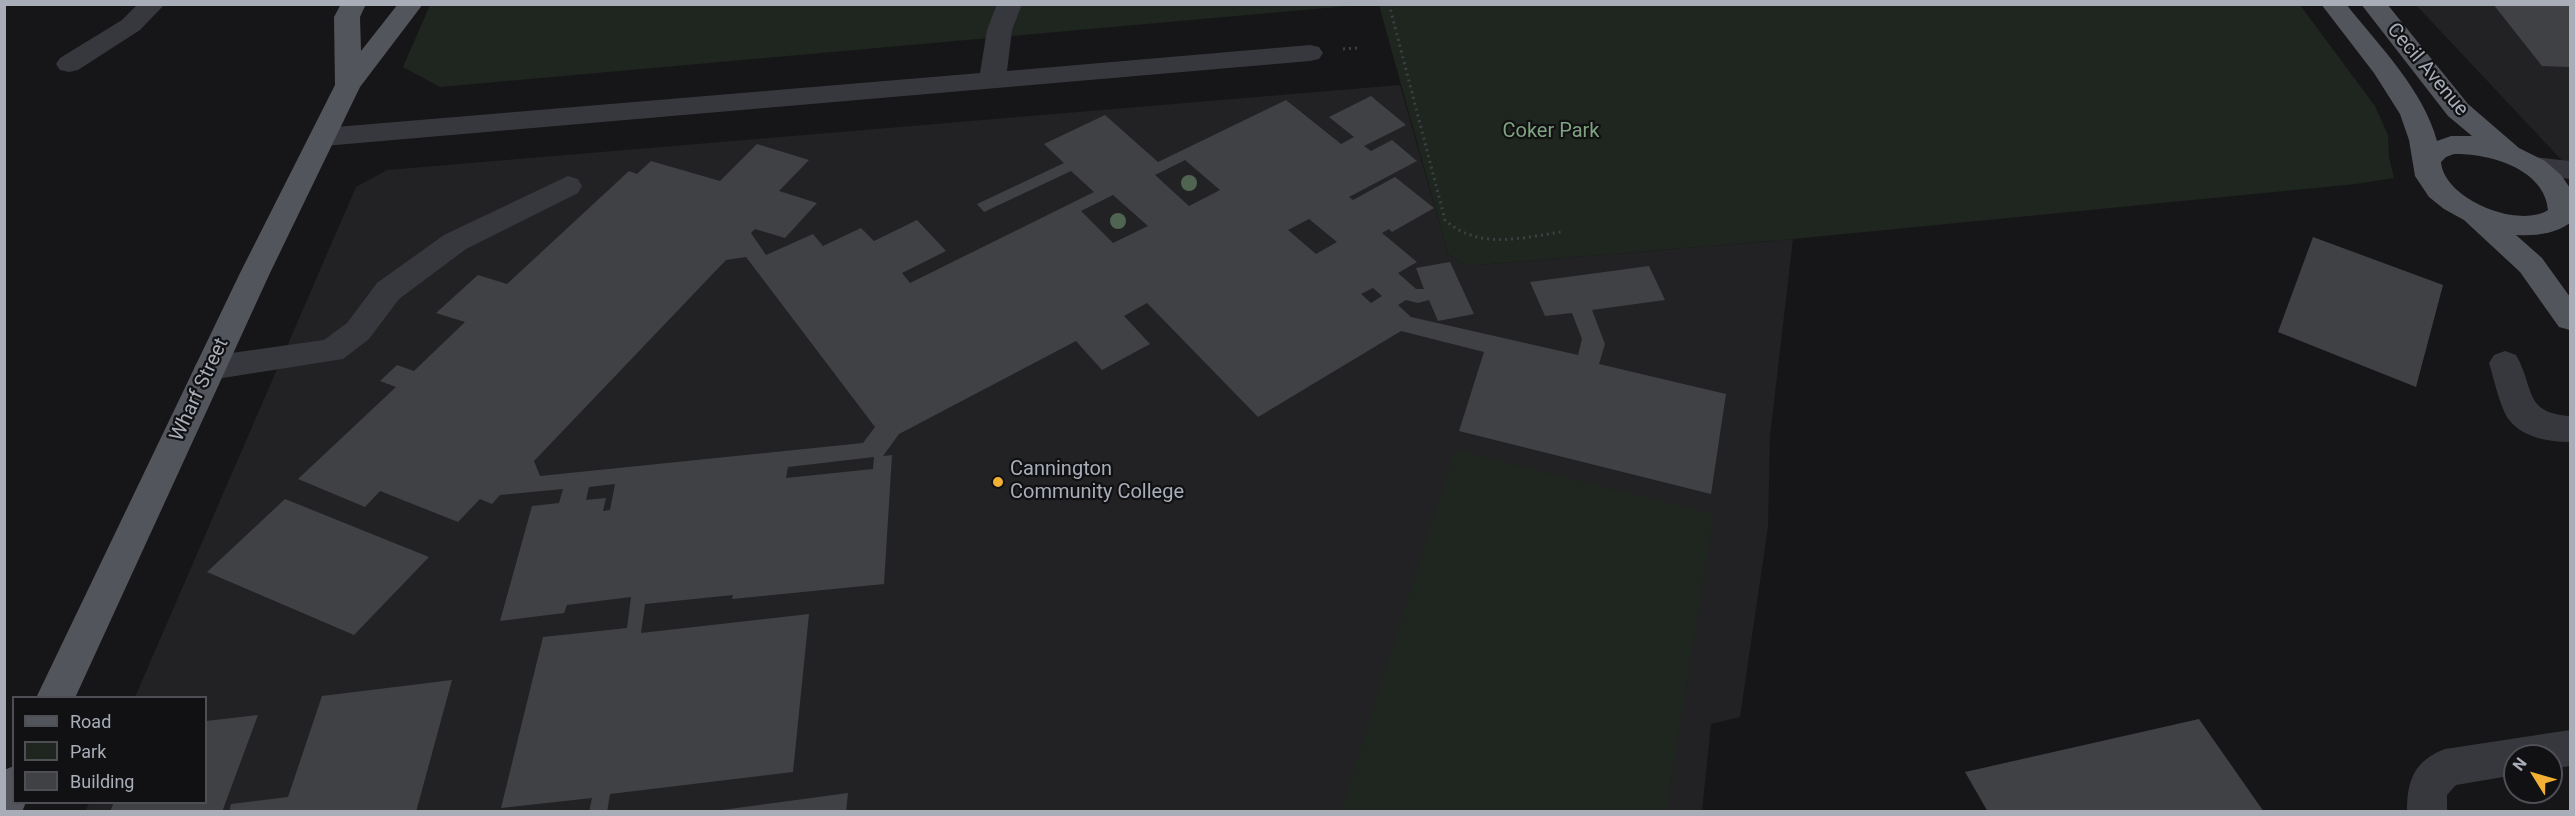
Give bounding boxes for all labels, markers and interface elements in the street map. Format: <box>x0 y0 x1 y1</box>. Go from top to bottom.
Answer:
street label: Cecil Avenue <box>2381 19 2473 121</box>
park label: Coker Park <box>1502 120 1600 144</box>
street label: Wharf Street <box>166 335 234 445</box>
place label: Cannington Community College <box>1010 458 1184 505</box>
marker: Cannington Community College <box>991 475 1005 489</box>
legend <box>12 696 207 804</box>
text: Road <box>70 711 111 732</box>
text: Park <box>70 741 106 762</box>
north arrow <box>2503 744 2563 804</box>
text: N <box>2509 754 2531 774</box>
text: Building <box>70 771 134 792</box>

